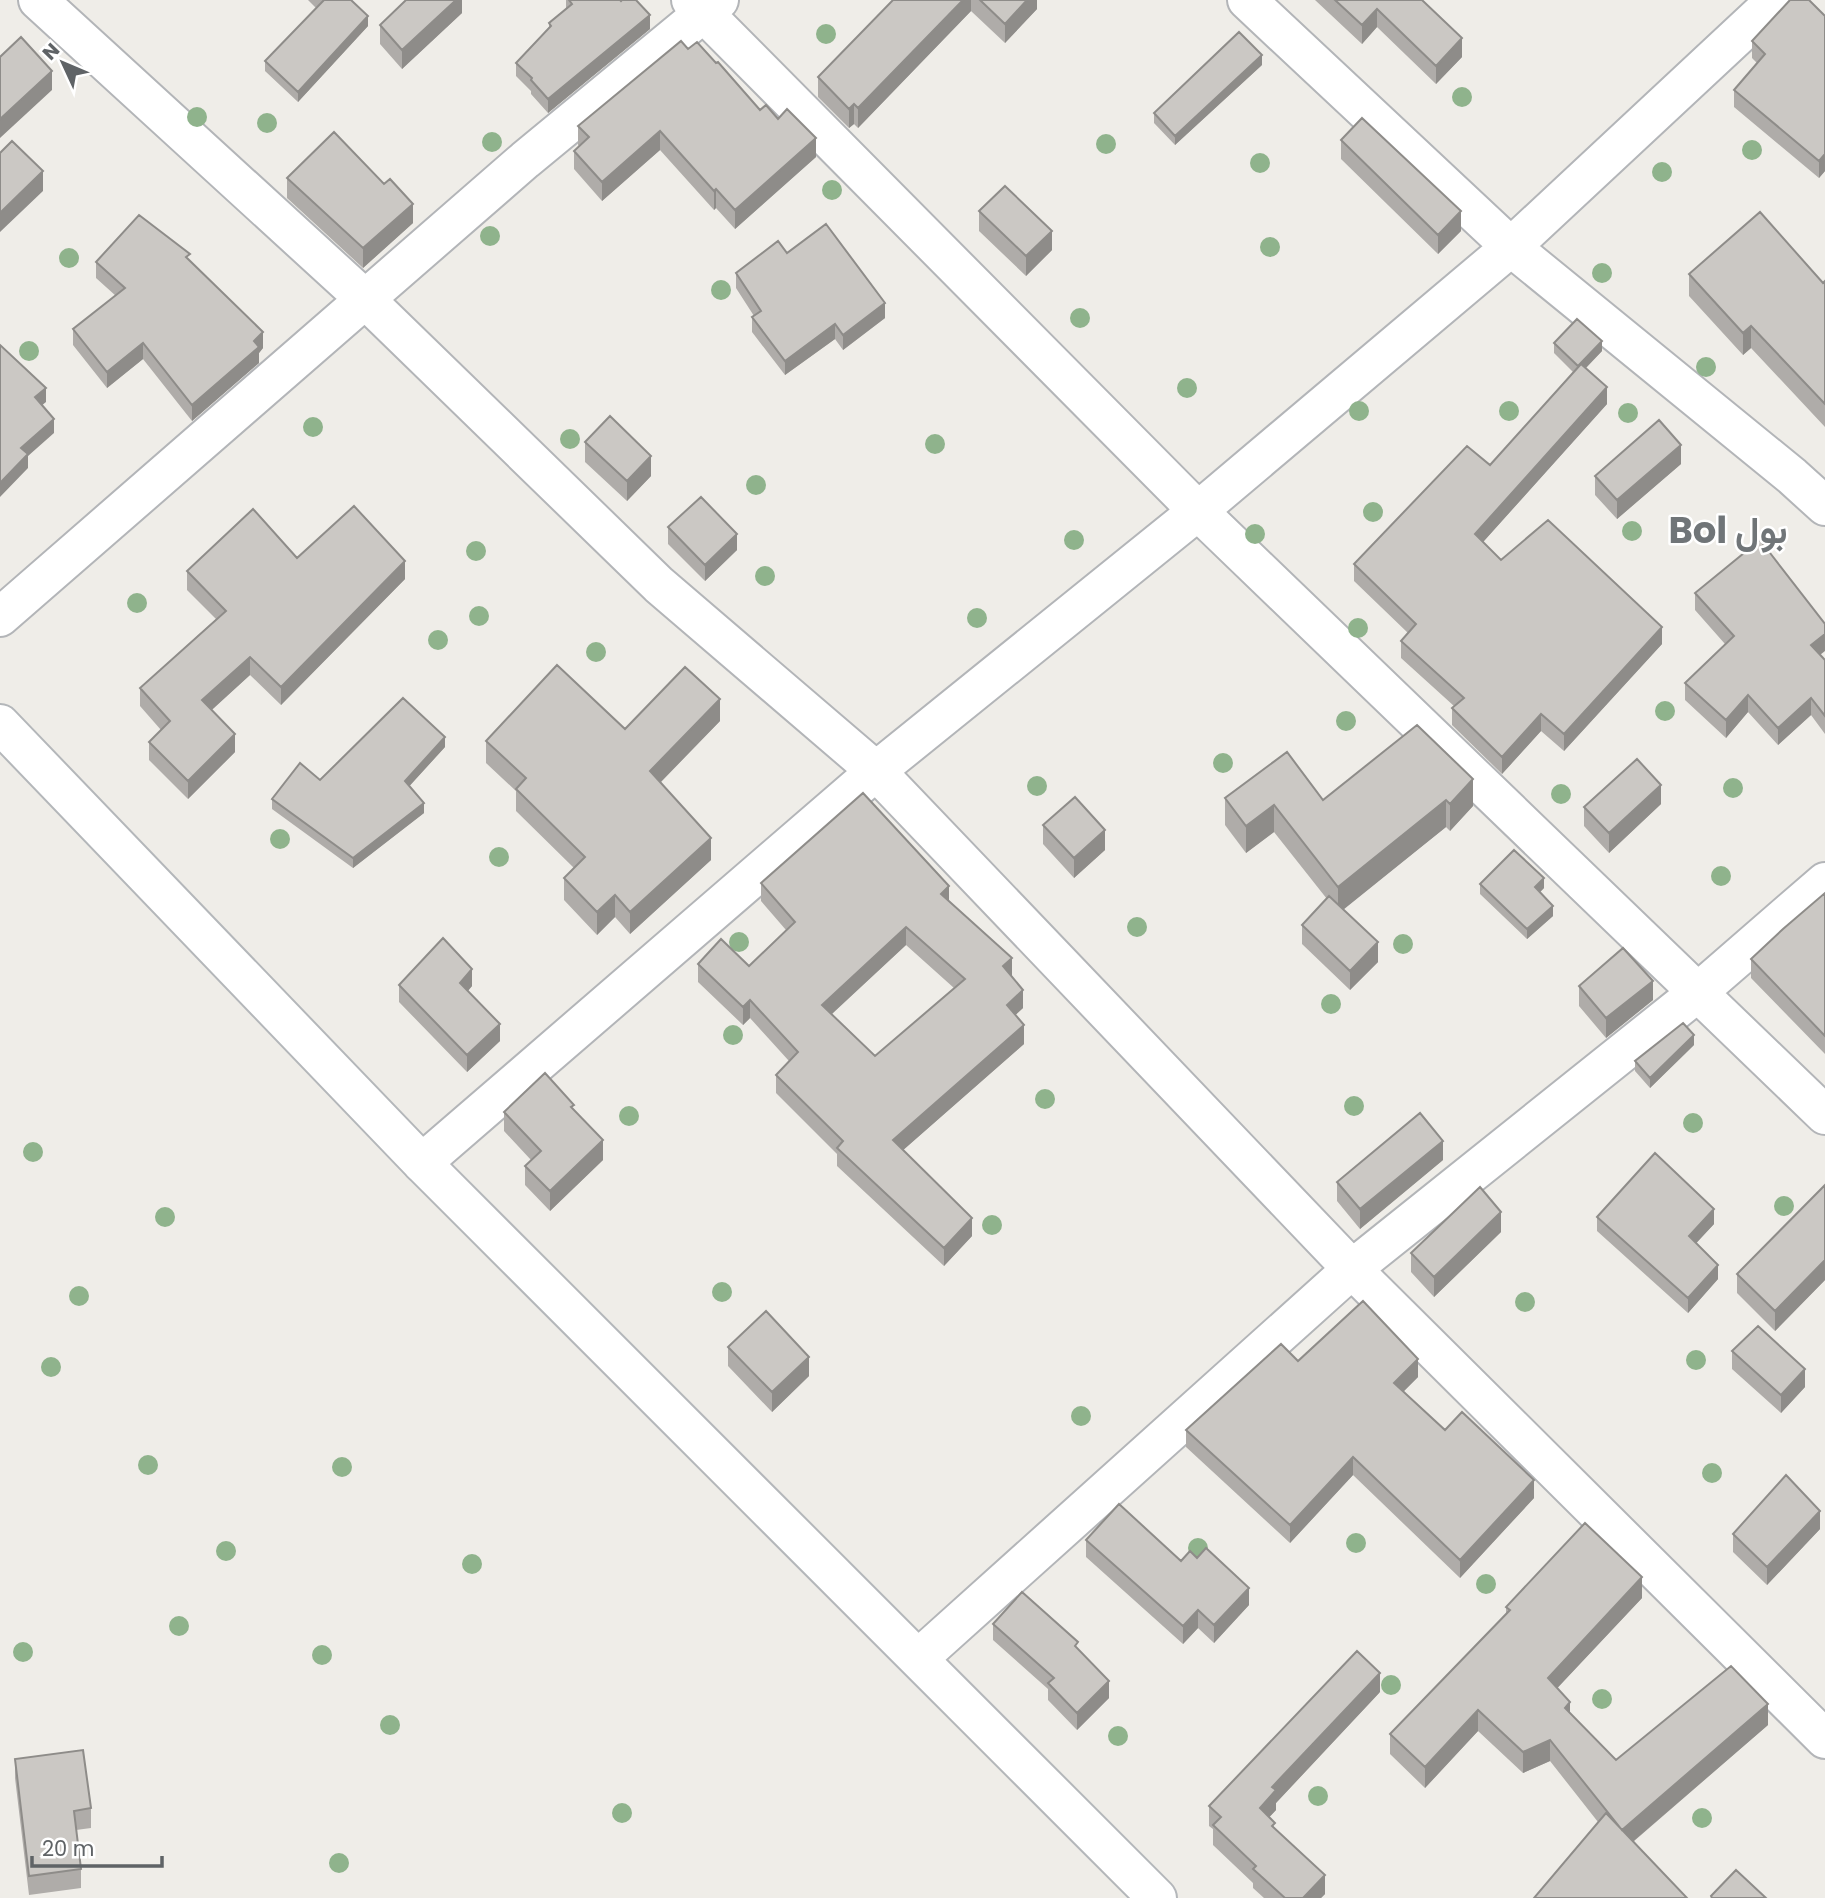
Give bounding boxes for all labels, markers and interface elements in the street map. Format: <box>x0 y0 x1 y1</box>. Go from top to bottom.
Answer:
north arrow <box>28 28 98 98</box>
text: N <box>36 37 66 66</box>
district label: Bol بول <box>1668 504 1788 556</box>
scale bar <box>32 1825 161 1869</box>
text: 20 m <box>42 1834 95 1863</box>

